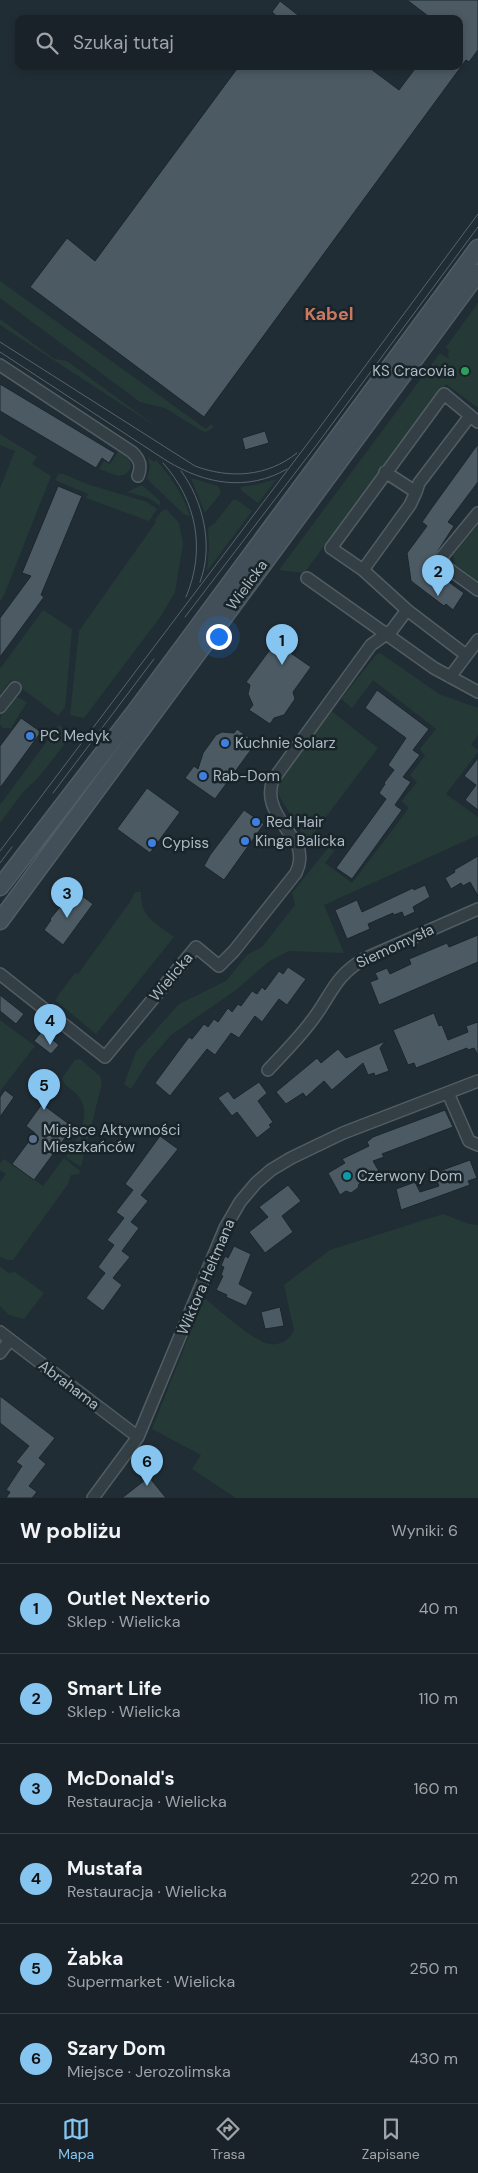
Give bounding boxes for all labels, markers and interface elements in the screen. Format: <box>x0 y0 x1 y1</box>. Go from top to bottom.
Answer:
search box <box>15 15 463 70</box>
icon: search <box>33 29 61 57</box>
text: Szukaj tutaj <box>73 30 174 55</box>
district label: Kabel <box>304 302 354 326</box>
place label: KS Cracovia <box>372 361 455 381</box>
marker: KS Cracovia <box>459 365 471 377</box>
pin: 2 <box>422 555 454 596</box>
street label: Wielicka <box>222 556 272 614</box>
your location <box>206 624 232 650</box>
pin: 1 <box>266 624 298 665</box>
place label: PC Medyk <box>40 726 110 746</box>
marker: PC Medyk <box>24 730 36 742</box>
place label: Kuchnie Solarz <box>235 733 336 753</box>
marker: Kuchnie Solarz <box>219 737 231 749</box>
place label: Rab-Dom <box>213 766 280 786</box>
marker: Rab-Dom <box>197 770 209 782</box>
place label: Red Hair <box>266 812 324 832</box>
marker: Red Hair <box>250 816 262 828</box>
place label: Kinga Balicka <box>255 831 345 851</box>
place label: Cypiss <box>162 833 209 853</box>
marker: Kinga Balicka <box>239 835 251 847</box>
marker: Cypiss <box>146 837 158 849</box>
pin: 3 <box>51 877 83 918</box>
street label: Siemomysła <box>353 919 437 973</box>
street label: Wielicka <box>145 948 197 1006</box>
pin: 4 <box>34 1004 66 1045</box>
pin: 5 <box>28 1069 60 1110</box>
place label: Miejsce Aktywności Mieszkańców <box>43 1120 180 1157</box>
marker: Miejsce Aktywności Mieszkańców <box>27 1133 39 1145</box>
place label: Czerwony Dom <box>357 1166 462 1186</box>
marker: Czerwony Dom <box>341 1170 353 1182</box>
street label: Wiktora Heltmana <box>173 1216 239 1338</box>
street label: Abrahama <box>34 1356 104 1414</box>
pin: 6 <box>131 1445 163 1486</box>
text: W pobliżu <box>20 1517 121 1545</box>
text: Wyniki: 6 <box>391 1520 458 1541</box>
text: Outlet Nexterio <box>67 1586 210 1611</box>
text: 1 <box>33 1598 39 1619</box>
text: 40 m <box>419 1598 458 1619</box>
text: Sklep · Wielicka <box>67 1611 180 1632</box>
text: Smart Life <box>67 1676 162 1701</box>
text: 2 <box>31 1688 41 1709</box>
text: 110 m <box>419 1688 458 1709</box>
text: Sklep · Wielicka <box>67 1701 180 1722</box>
text: McDonald's <box>67 1766 175 1791</box>
text: 3 <box>31 1778 41 1799</box>
text: 160 m <box>414 1778 458 1799</box>
text: Restauracja · Wielicka <box>67 1791 227 1812</box>
text: Mustafa <box>67 1856 143 1881</box>
text: 4 <box>31 1868 41 1889</box>
text: 220 m <box>410 1868 458 1889</box>
text: Restauracja · Wielicka <box>67 1881 227 1902</box>
text: Żabka <box>67 1946 123 1971</box>
text: 5 <box>31 1958 41 1979</box>
text: 250 m <box>410 1958 458 1979</box>
text: Supermarket · Wielicka <box>67 1971 235 1992</box>
text: Szary Dom <box>67 2036 166 2061</box>
text: 6 <box>31 2048 41 2069</box>
text: 430 m <box>409 2048 458 2069</box>
text: Miejsce · Jerozolimska <box>67 2061 231 2082</box>
tab: Mapa <box>58 2115 94 2163</box>
tab: Trasa <box>211 2115 245 2163</box>
tab: Zapisane <box>362 2115 420 2163</box>

